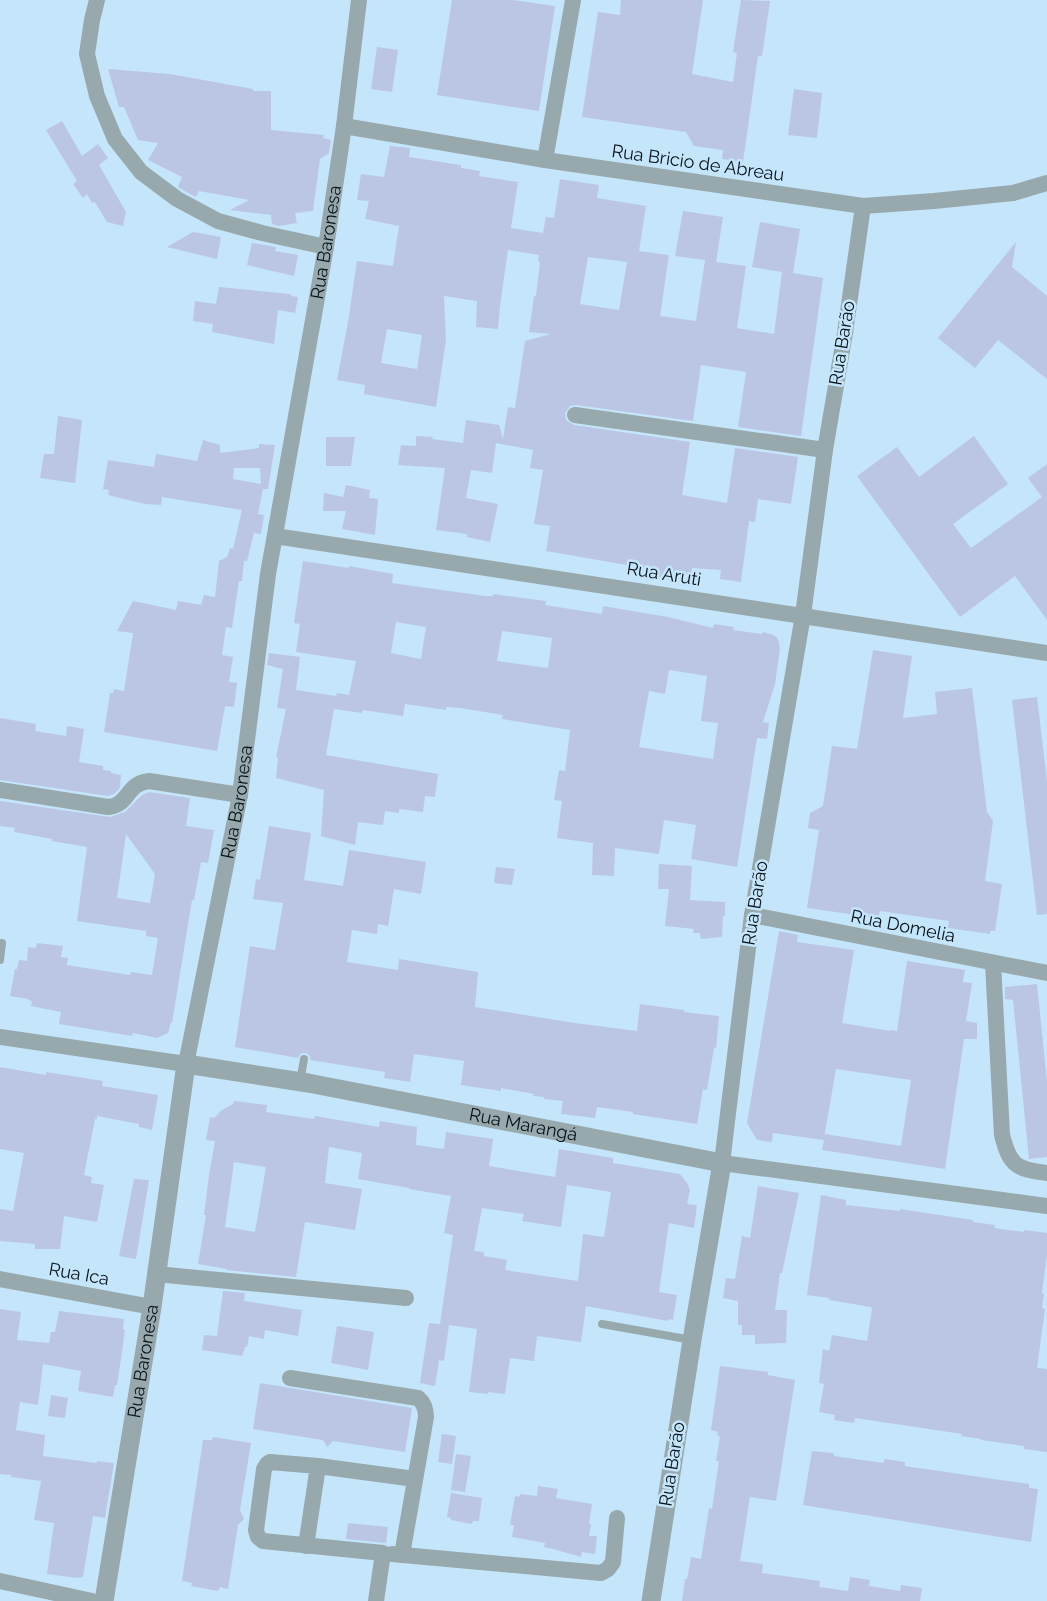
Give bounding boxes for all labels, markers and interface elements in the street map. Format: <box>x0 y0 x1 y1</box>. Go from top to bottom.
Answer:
street label: Rua Bricio de Abreau <box>610 140 786 185</box>
street label: Rua Baronesa <box>306 184 345 301</box>
street label: Rua Barão <box>824 299 859 387</box>
street label: Rua Aruti <box>625 557 703 590</box>
street label: Rua Baronesa <box>216 744 256 860</box>
street label: Rua Barão <box>737 859 772 947</box>
street label: Rua Domelia <box>849 905 957 946</box>
street label: Rua Marangá <box>467 1103 579 1145</box>
street label: Rua Ica <box>47 1258 111 1289</box>
street label: Rua Baronesa <box>123 1303 162 1419</box>
street label: Rua Barão <box>654 1420 689 1508</box>

